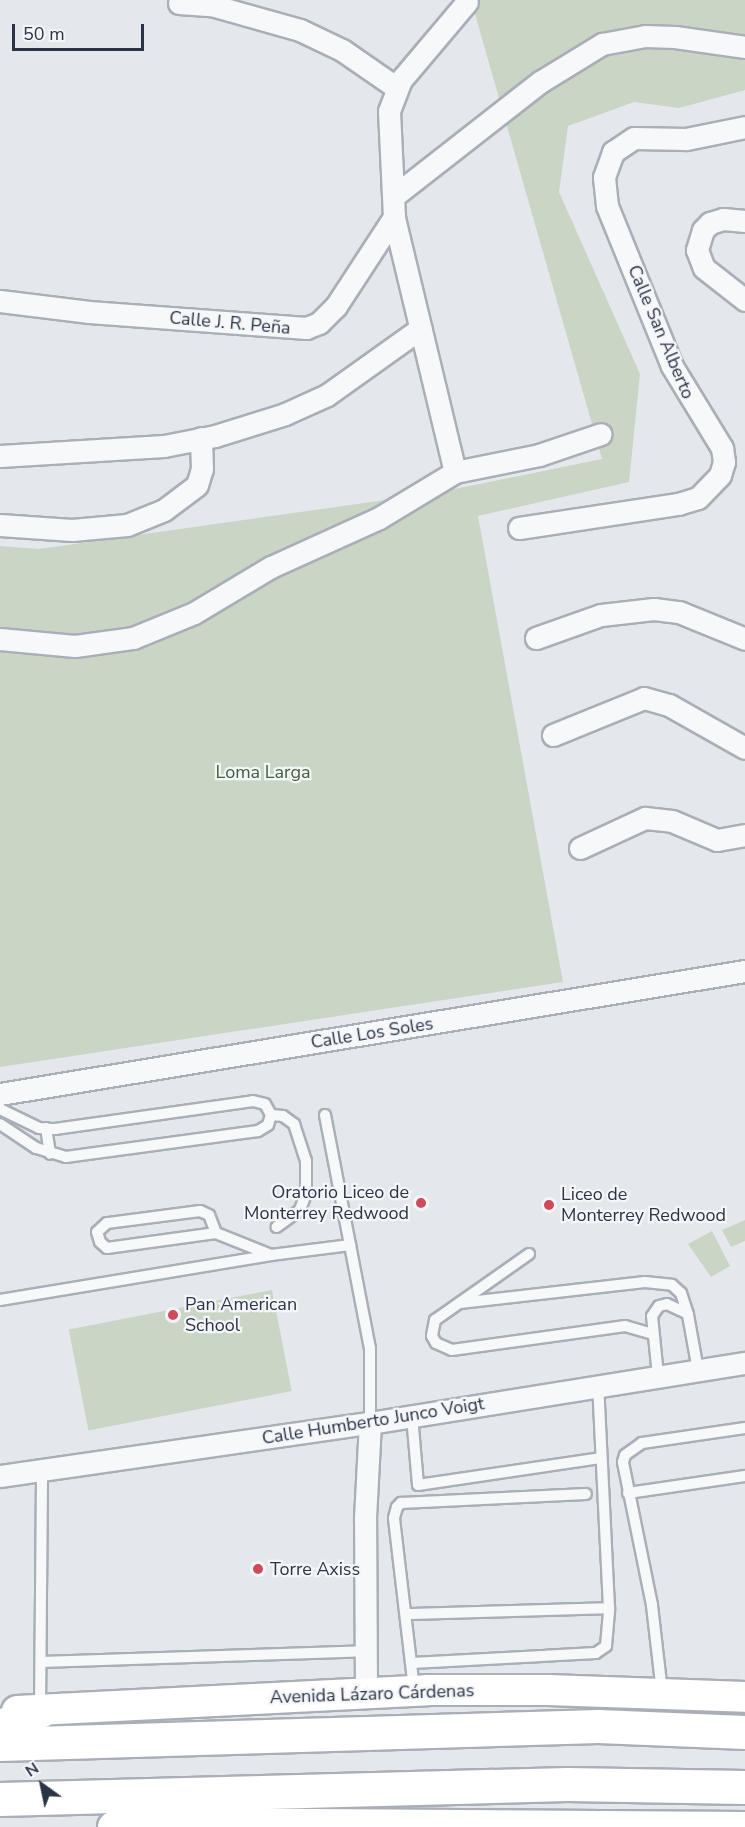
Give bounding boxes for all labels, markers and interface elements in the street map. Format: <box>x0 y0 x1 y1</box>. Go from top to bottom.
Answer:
scale bar <box>15 12 147 50</box>
text: 50 m <box>23 22 65 46</box>
street label: Calle San Alberto <box>623 262 699 402</box>
street label: Calle J. R. Peña <box>168 307 292 339</box>
park label: Loma Larga <box>216 761 310 783</box>
street label: Calle Los Soles <box>309 1013 435 1053</box>
place label: Oratorio Liceo de Monterrey Redwood <box>244 1182 409 1224</box>
place label: Liceo de Monterrey Redwood <box>561 1184 726 1226</box>
marker: Oratorio Liceo de Monterrey Redwood <box>414 1196 428 1210</box>
marker: Liceo de Monterrey Redwood <box>542 1198 556 1212</box>
place label: Pan American School <box>185 1294 297 1336</box>
marker: Pan American School <box>166 1308 180 1322</box>
street label: Calle Humberto Junco Voigt <box>260 1393 486 1449</box>
place label: Torre Axiss <box>270 1558 360 1580</box>
marker: Torre Axiss <box>251 1562 265 1576</box>
street label: Avenida Lázaro Cárdenas <box>269 1680 475 1708</box>
north arrow <box>12 1755 72 1815</box>
text: N <box>21 1757 43 1782</box>

